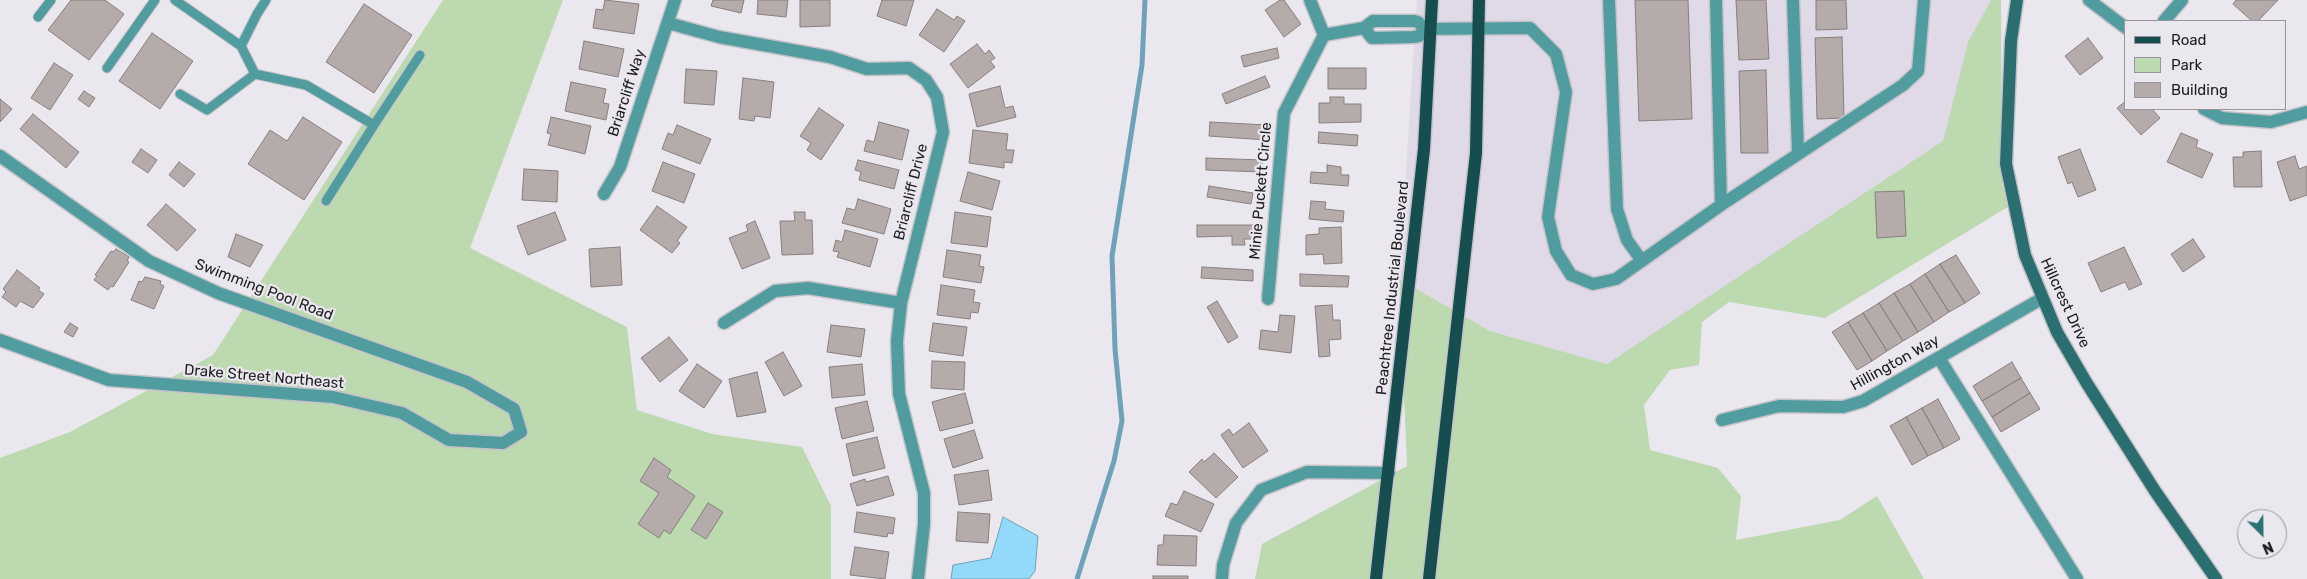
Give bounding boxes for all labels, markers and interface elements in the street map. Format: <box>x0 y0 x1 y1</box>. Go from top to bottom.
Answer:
legend <box>2124 20 2287 110</box>
text: Road <box>2171 31 2207 49</box>
street label: Briarcliff Way <box>604 47 650 139</box>
text: Park <box>2171 56 2202 74</box>
text: Building <box>2171 81 2228 99</box>
street label: Minie Puckett Circle <box>1246 122 1276 260</box>
street label: Briarcliff Drive <box>890 142 932 242</box>
street label: Peachtree Industrial Boulevard <box>1373 180 1413 396</box>
street label: Swimming Pool Road <box>192 255 336 325</box>
street label: Hillcrest Drive <box>2036 255 2094 351</box>
street label: Hillington Way <box>1848 331 1942 395</box>
street label: Drake Street Northeast <box>183 361 345 393</box>
north arrow <box>2237 509 2287 559</box>
text: N <box>2260 538 2276 557</box>

